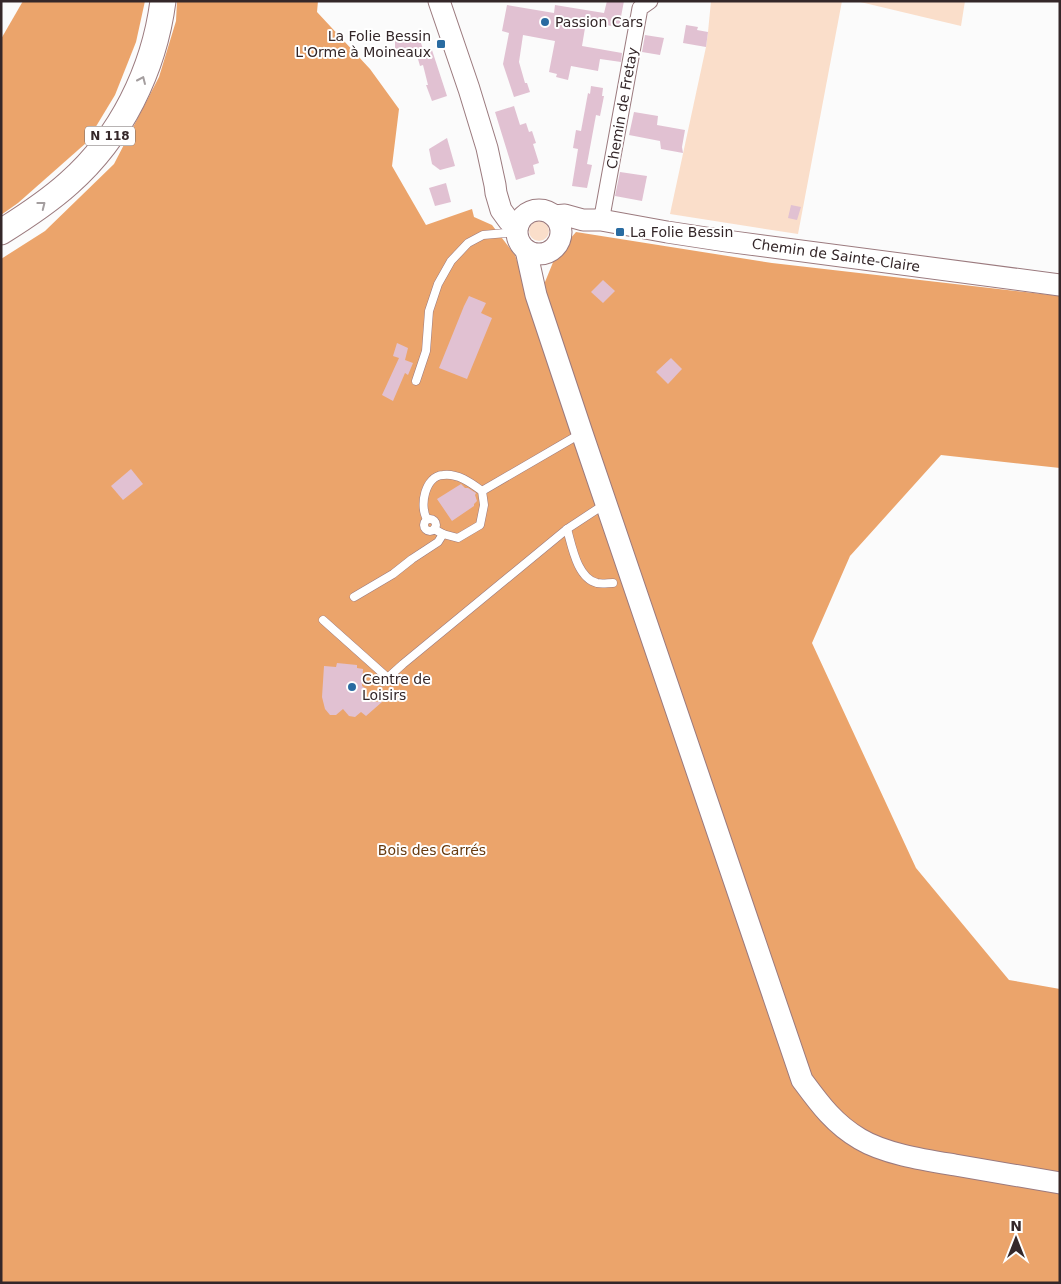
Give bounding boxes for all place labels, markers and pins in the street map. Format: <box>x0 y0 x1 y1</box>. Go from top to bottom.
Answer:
place label: Passion Cars <box>555 14 643 30</box>
marker: Passion Cars <box>539 16 551 28</box>
place label: La Folie Bessin L'Orme à Moineaux <box>295 28 431 60</box>
marker: La Folie Bessin L'Orme à Moineaux <box>435 38 447 50</box>
place label: La Folie Bessin <box>630 224 733 240</box>
marker: La Folie Bessin <box>614 226 626 238</box>
place label: Centre de Loisirs <box>362 671 431 703</box>
marker: Centre de Loisirs <box>346 681 358 693</box>

